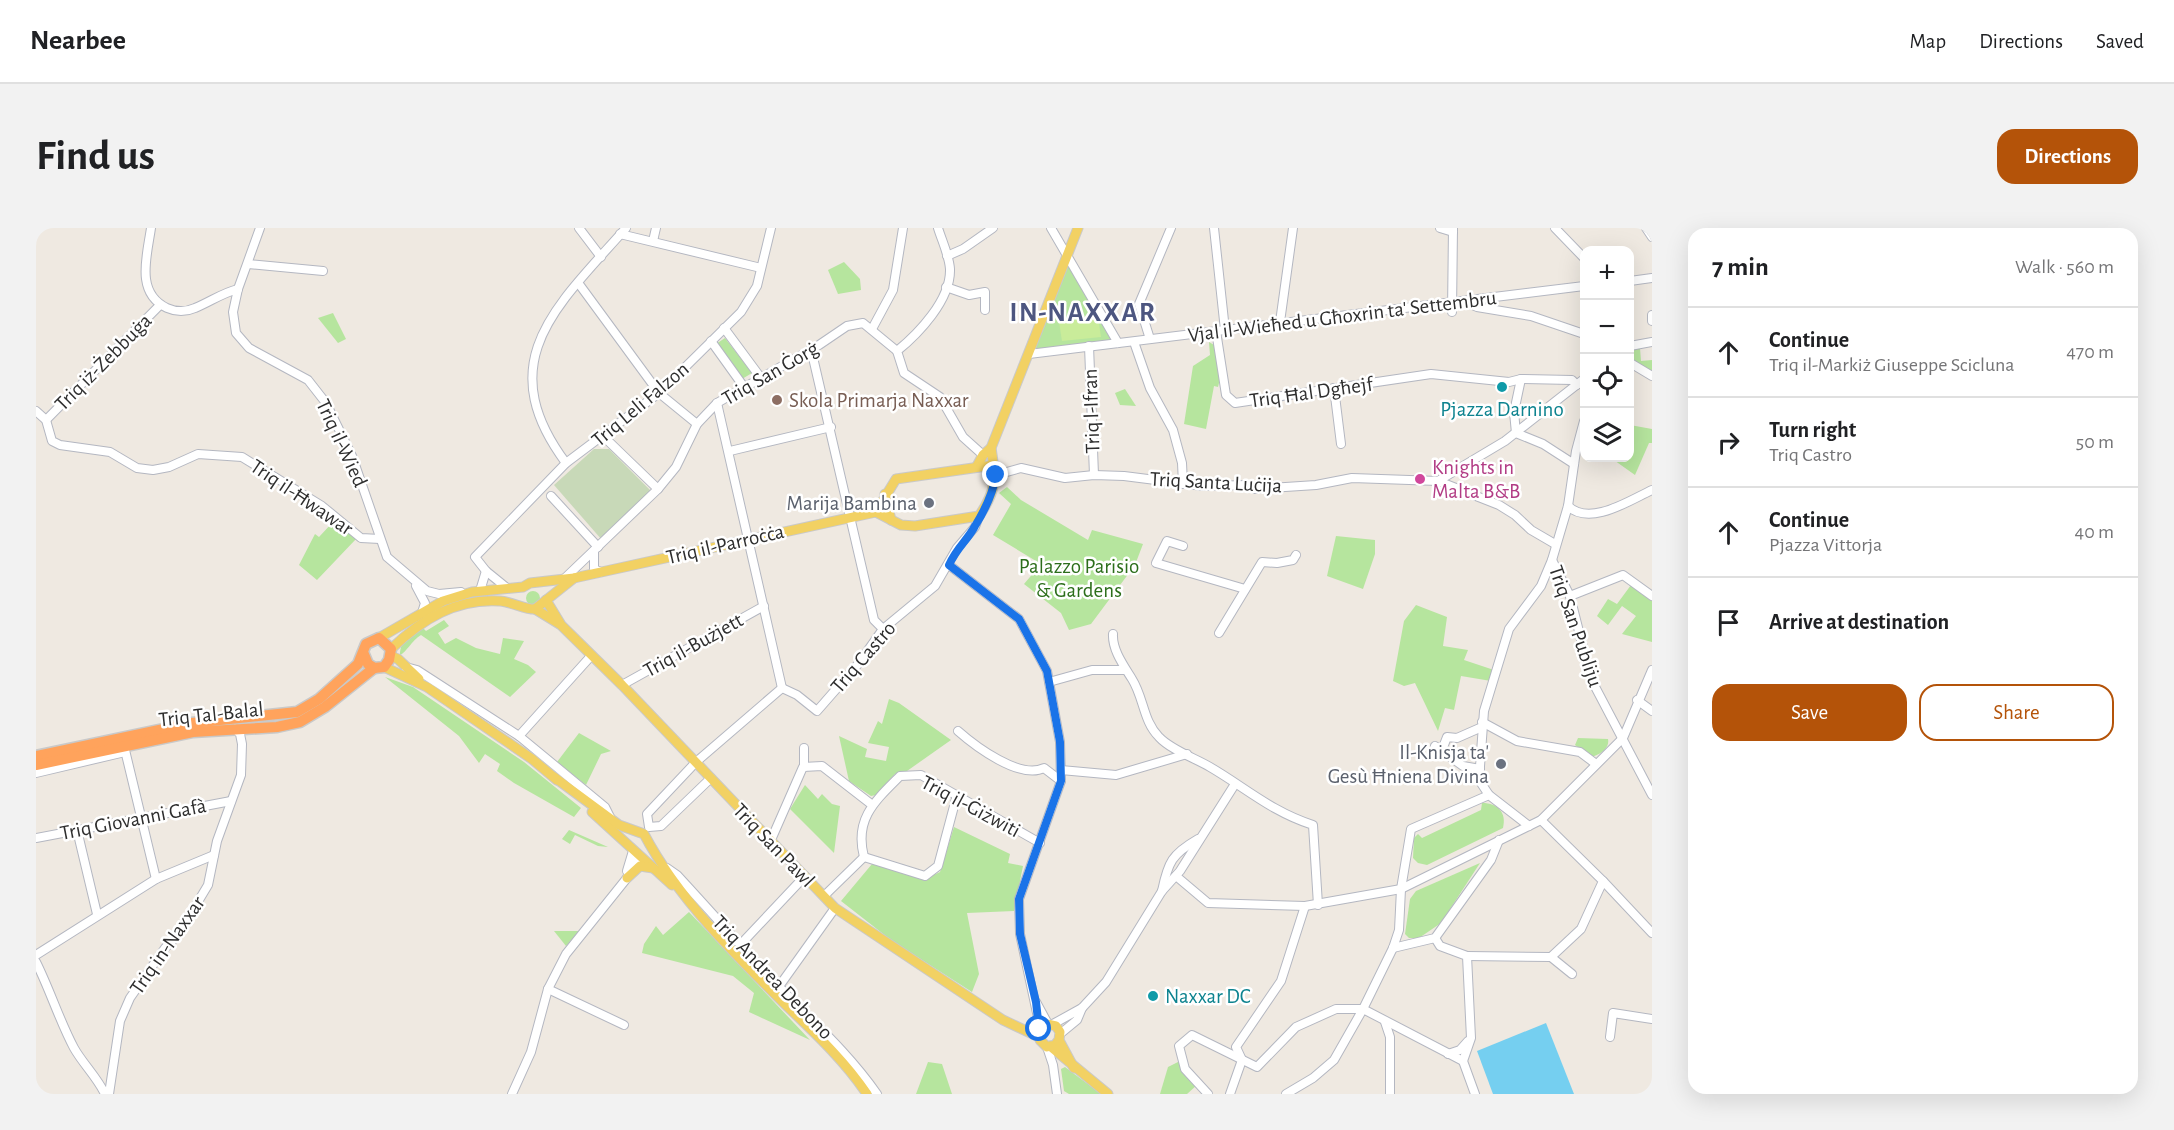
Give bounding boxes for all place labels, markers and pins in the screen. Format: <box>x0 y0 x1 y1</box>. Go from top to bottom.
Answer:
marker: Pjazza Darnino <box>1495 380 1509 394</box>
place label: Skola Primarja Naxxar <box>789 390 969 411</box>
marker: Skola Primarja Naxxar <box>770 393 784 407</box>
place label: Pjazza Darnino <box>1440 399 1564 420</box>
place label: Knights in Malta B&B <box>1432 457 1520 502</box>
marker: Knights in Malta B&B <box>1413 472 1427 486</box>
place label: Marija Bambina <box>787 493 917 514</box>
marker: Marija Bambina <box>922 496 936 510</box>
place label: Il-Knisja ta' Gesù Ħniena Divina <box>1328 742 1489 787</box>
marker: Il-Knisja ta' Gesù Ħniena Divina <box>1494 757 1508 771</box>
place label: Naxxar DC <box>1165 986 1251 1007</box>
marker: Naxxar DC <box>1146 989 1160 1003</box>

